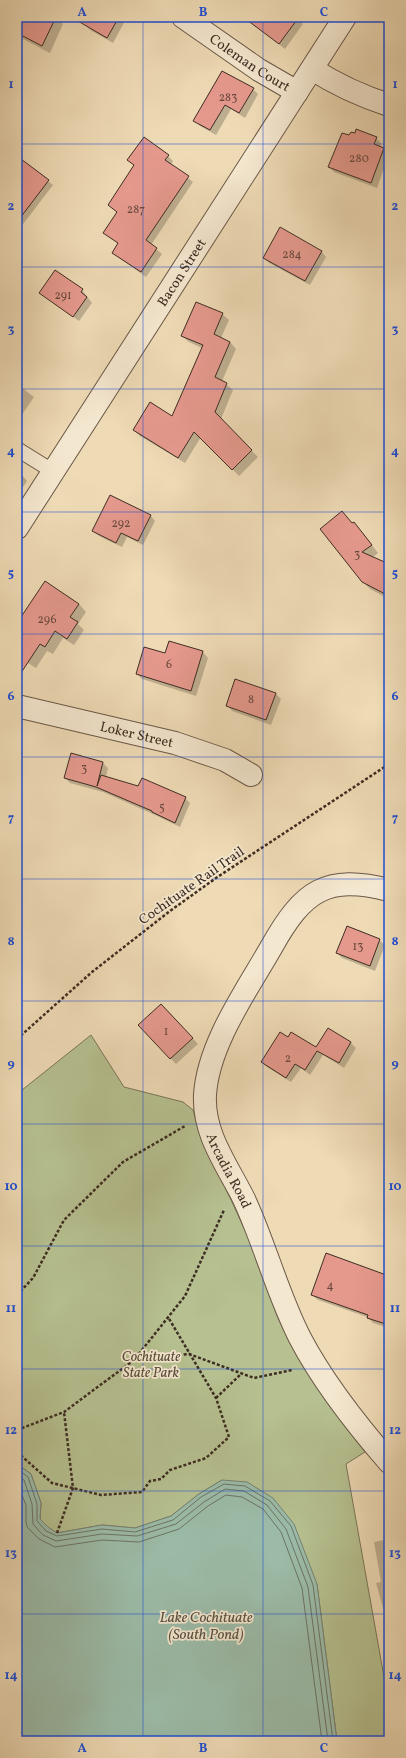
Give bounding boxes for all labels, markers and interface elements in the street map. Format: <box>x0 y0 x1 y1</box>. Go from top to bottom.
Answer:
text: A <box>77 4 87 22</box>
text: B <box>199 4 208 22</box>
text: C <box>320 4 328 22</box>
street label: Coleman Court <box>205 30 293 97</box>
text: 1 <box>8 76 14 94</box>
text: 1 <box>392 76 398 94</box>
house number: 283 <box>219 90 237 106</box>
house number: 280 <box>349 151 369 167</box>
text: 2 <box>8 198 15 216</box>
text: 2 <box>392 198 399 216</box>
house number: 287 <box>127 202 145 218</box>
street label: Bacon Street <box>154 235 211 311</box>
house number: 284 <box>282 247 302 263</box>
house number: 291 <box>54 288 72 304</box>
text: 3 <box>8 321 15 339</box>
text: 3 <box>392 321 399 339</box>
text: 4 <box>7 443 15 461</box>
text: 4 <box>391 443 399 461</box>
house number: 292 <box>112 516 131 532</box>
house number: 3 <box>354 547 360 563</box>
text: 5 <box>8 565 14 583</box>
text: 5 <box>392 565 398 583</box>
house number: 296 <box>37 612 57 628</box>
house number: 6 <box>166 657 172 673</box>
text: 6 <box>7 688 15 706</box>
text: 6 <box>391 688 399 706</box>
house number: 8 <box>248 692 254 708</box>
street label: Loker Street <box>98 718 175 753</box>
house number: 3 <box>81 761 87 777</box>
house number: 5 <box>159 800 165 816</box>
text: 7 <box>8 810 14 828</box>
text: 7 <box>392 810 398 828</box>
street label: Cochituate Rail Trail <box>135 843 249 930</box>
text: 8 <box>7 933 15 951</box>
text: 8 <box>391 933 399 951</box>
house number: 13 <box>353 939 363 955</box>
house number: 1 <box>164 1024 168 1040</box>
house number: 2 <box>285 1051 291 1067</box>
text: 9 <box>7 1055 15 1073</box>
text: 9 <box>391 1055 399 1073</box>
street label: Arcadia Road <box>201 1131 255 1212</box>
text: 10 <box>4 1178 18 1196</box>
text: 10 <box>388 1178 402 1196</box>
house number: 4 <box>326 1278 334 1294</box>
text: 11 <box>6 1300 16 1318</box>
text: 11 <box>390 1300 400 1318</box>
park label: Cochituate State Park <box>122 1348 180 1383</box>
text: 12 <box>5 1422 17 1440</box>
text: 12 <box>389 1422 401 1440</box>
text: 13 <box>5 1545 17 1563</box>
text: 13 <box>389 1545 401 1563</box>
water label: Lake Cochituate (South Pond) <box>159 1608 253 1646</box>
text: 14 <box>4 1667 18 1685</box>
text: 14 <box>388 1667 402 1685</box>
text: A <box>77 1740 87 1758</box>
text: B <box>199 1740 208 1758</box>
text: C <box>320 1740 328 1758</box>

